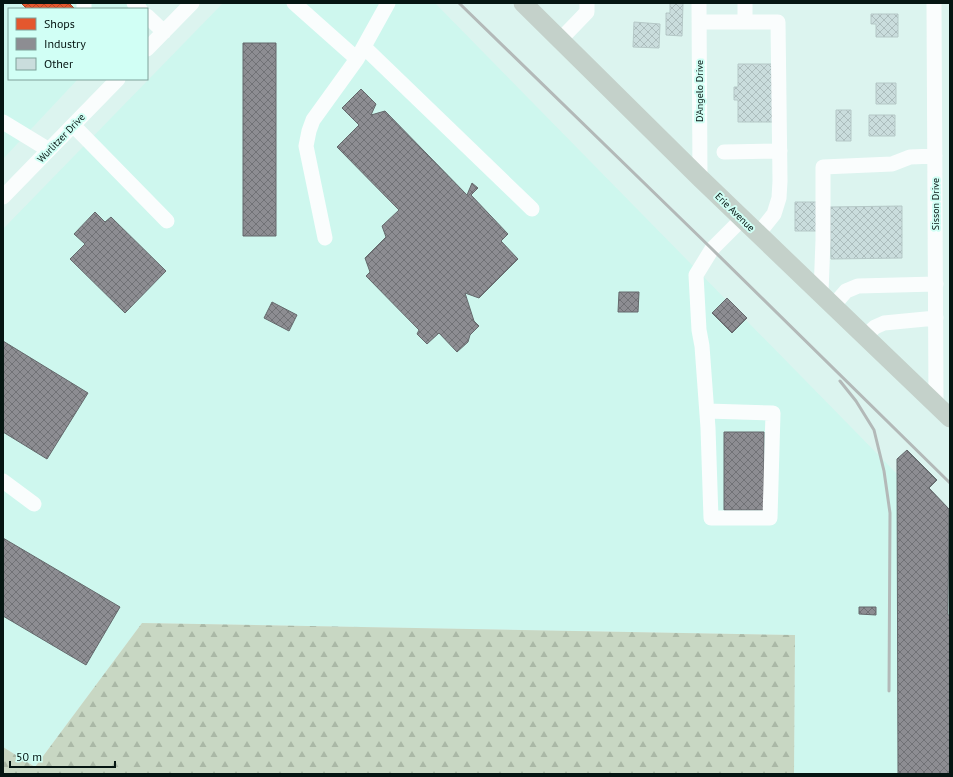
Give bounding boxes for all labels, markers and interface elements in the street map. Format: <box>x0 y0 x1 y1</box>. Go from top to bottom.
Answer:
legend <box>8 8 148 80</box>
text: Shops <box>44 16 75 31</box>
text: Industry <box>44 36 86 51</box>
text: Other <box>44 56 73 71</box>
street label: D'Angelo Drive <box>693 60 706 122</box>
street label: Wurlitzer Drive <box>34 111 88 165</box>
street label: Sisson Drive <box>929 178 942 230</box>
street label: Erie Avenue <box>712 190 758 234</box>
scale bar <box>10 743 115 769</box>
text: 50 m <box>16 749 42 764</box>

